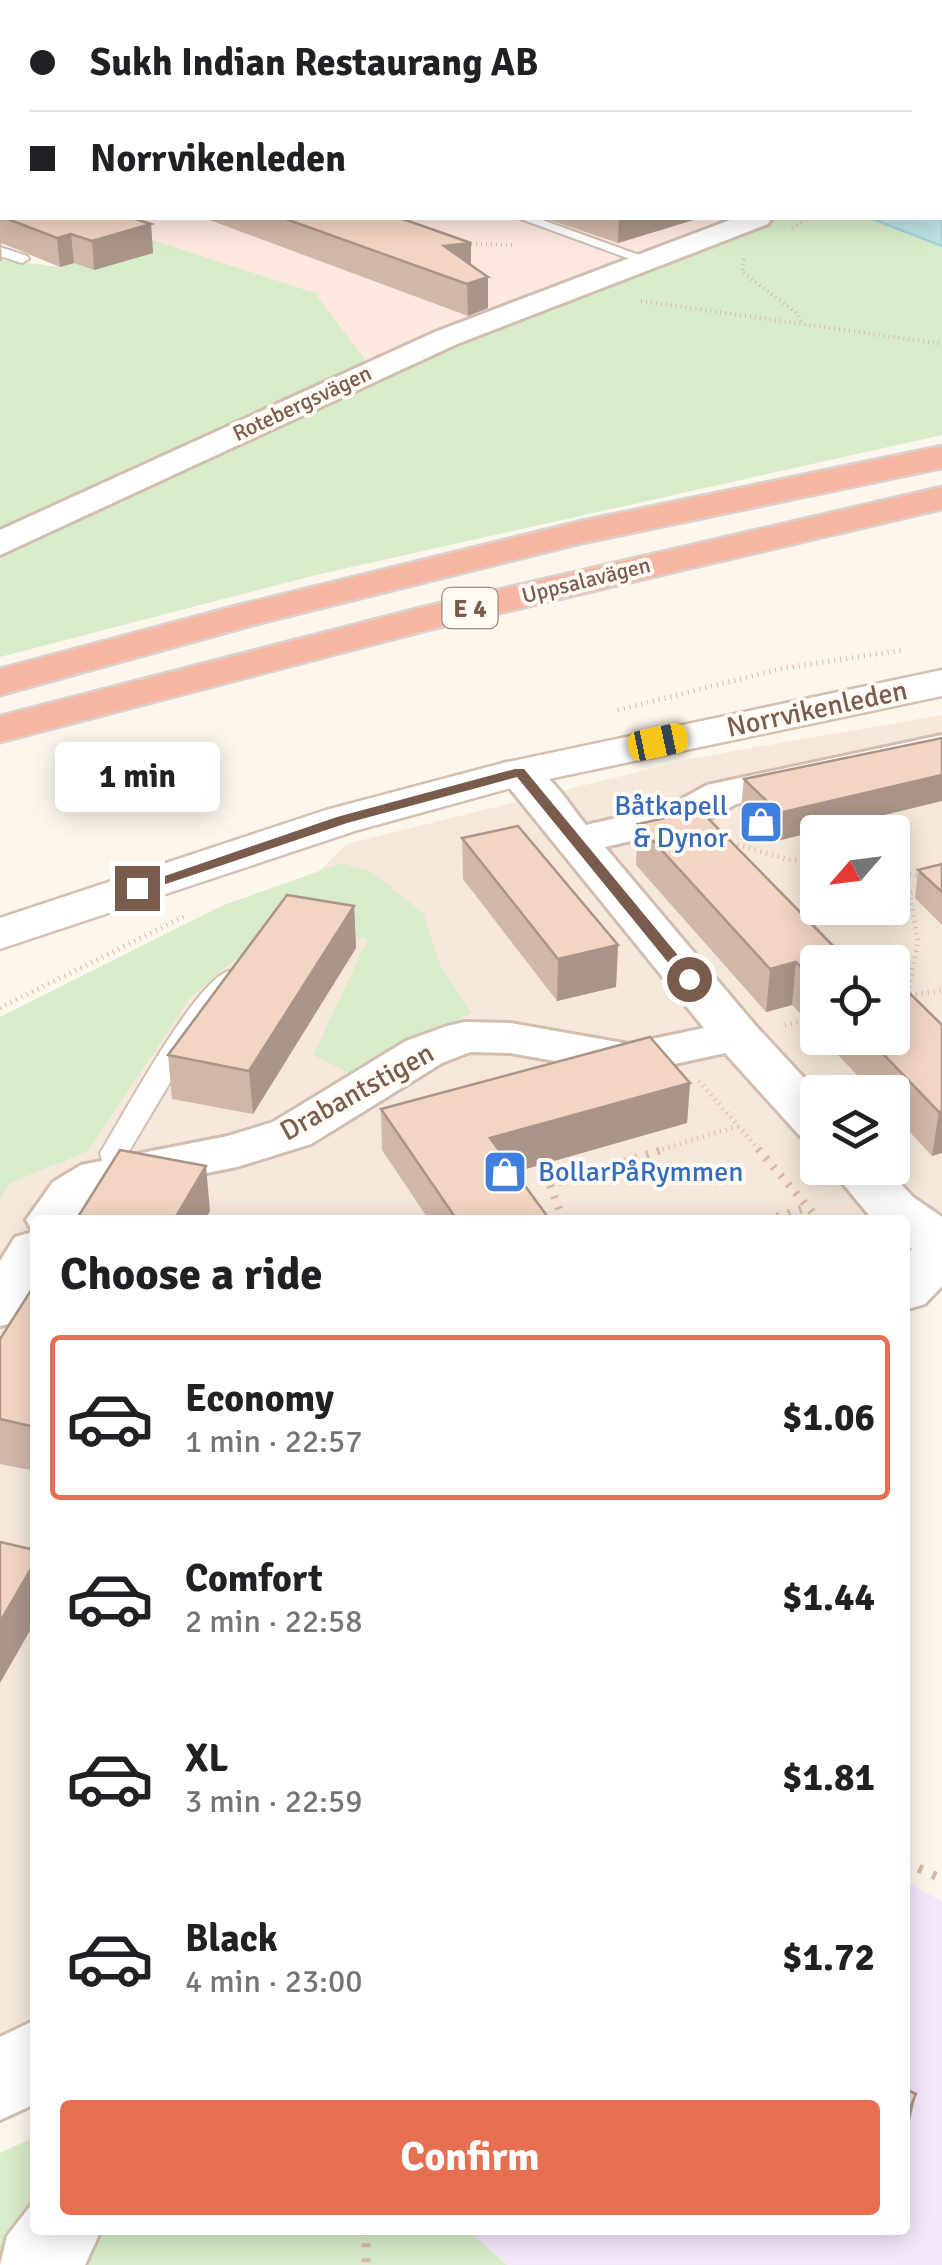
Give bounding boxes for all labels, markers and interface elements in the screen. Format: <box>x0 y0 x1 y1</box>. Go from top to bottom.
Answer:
text: Sukh Indian Restaurang AB <box>90 39 538 86</box>
text: Norrvikenleden <box>90 135 346 182</box>
street label: Rotebergsvägen <box>228 359 376 447</box>
street label: Uppsalavägen <box>519 551 653 609</box>
road number: E 4 <box>442 588 498 628</box>
street label: Norrvikenleden <box>724 673 910 745</box>
car <box>626 721 690 763</box>
callout: 1 min <box>54 743 220 813</box>
text: 1 min <box>99 757 176 796</box>
place label: Båtkapell & Dynor <box>614 789 729 855</box>
shop icon: Båtkapell & Dynor <box>738 799 784 845</box>
north arrow <box>800 815 910 925</box>
map controls <box>800 815 910 1185</box>
route end <box>115 866 160 911</box>
button: locate <box>800 945 910 1055</box>
route start <box>667 957 712 1002</box>
street label: Drabantstigen <box>274 1036 440 1148</box>
button: layers <box>800 1075 910 1185</box>
shop icon: BollarPåRymmen <box>482 1149 528 1195</box>
place label: BollarPåRymmen <box>538 1155 743 1189</box>
text: Choose a ride <box>60 1247 323 1302</box>
icon: car <box>65 1373 155 1463</box>
text: Economy <box>185 1375 334 1422</box>
text: $1.06 <box>782 1394 875 1441</box>
text: 1 min · 22:57 <box>185 1422 363 1461</box>
icon: car <box>65 1553 155 1643</box>
text: Comfort <box>185 1555 323 1602</box>
text: $1.44 <box>782 1574 875 1621</box>
text: 2 min · 22:58 <box>185 1602 363 1641</box>
icon: car <box>65 1733 155 1823</box>
text: XL <box>185 1735 228 1782</box>
text: $1.81 <box>782 1754 875 1801</box>
text: 3 min · 22:59 <box>185 1782 363 1821</box>
icon: car <box>65 1913 155 2003</box>
text: Black <box>185 1915 278 1962</box>
text: $1.72 <box>782 1934 875 1981</box>
text: 4 min · 23:00 <box>185 1962 363 2001</box>
button: Confirm <box>60 2100 880 2215</box>

